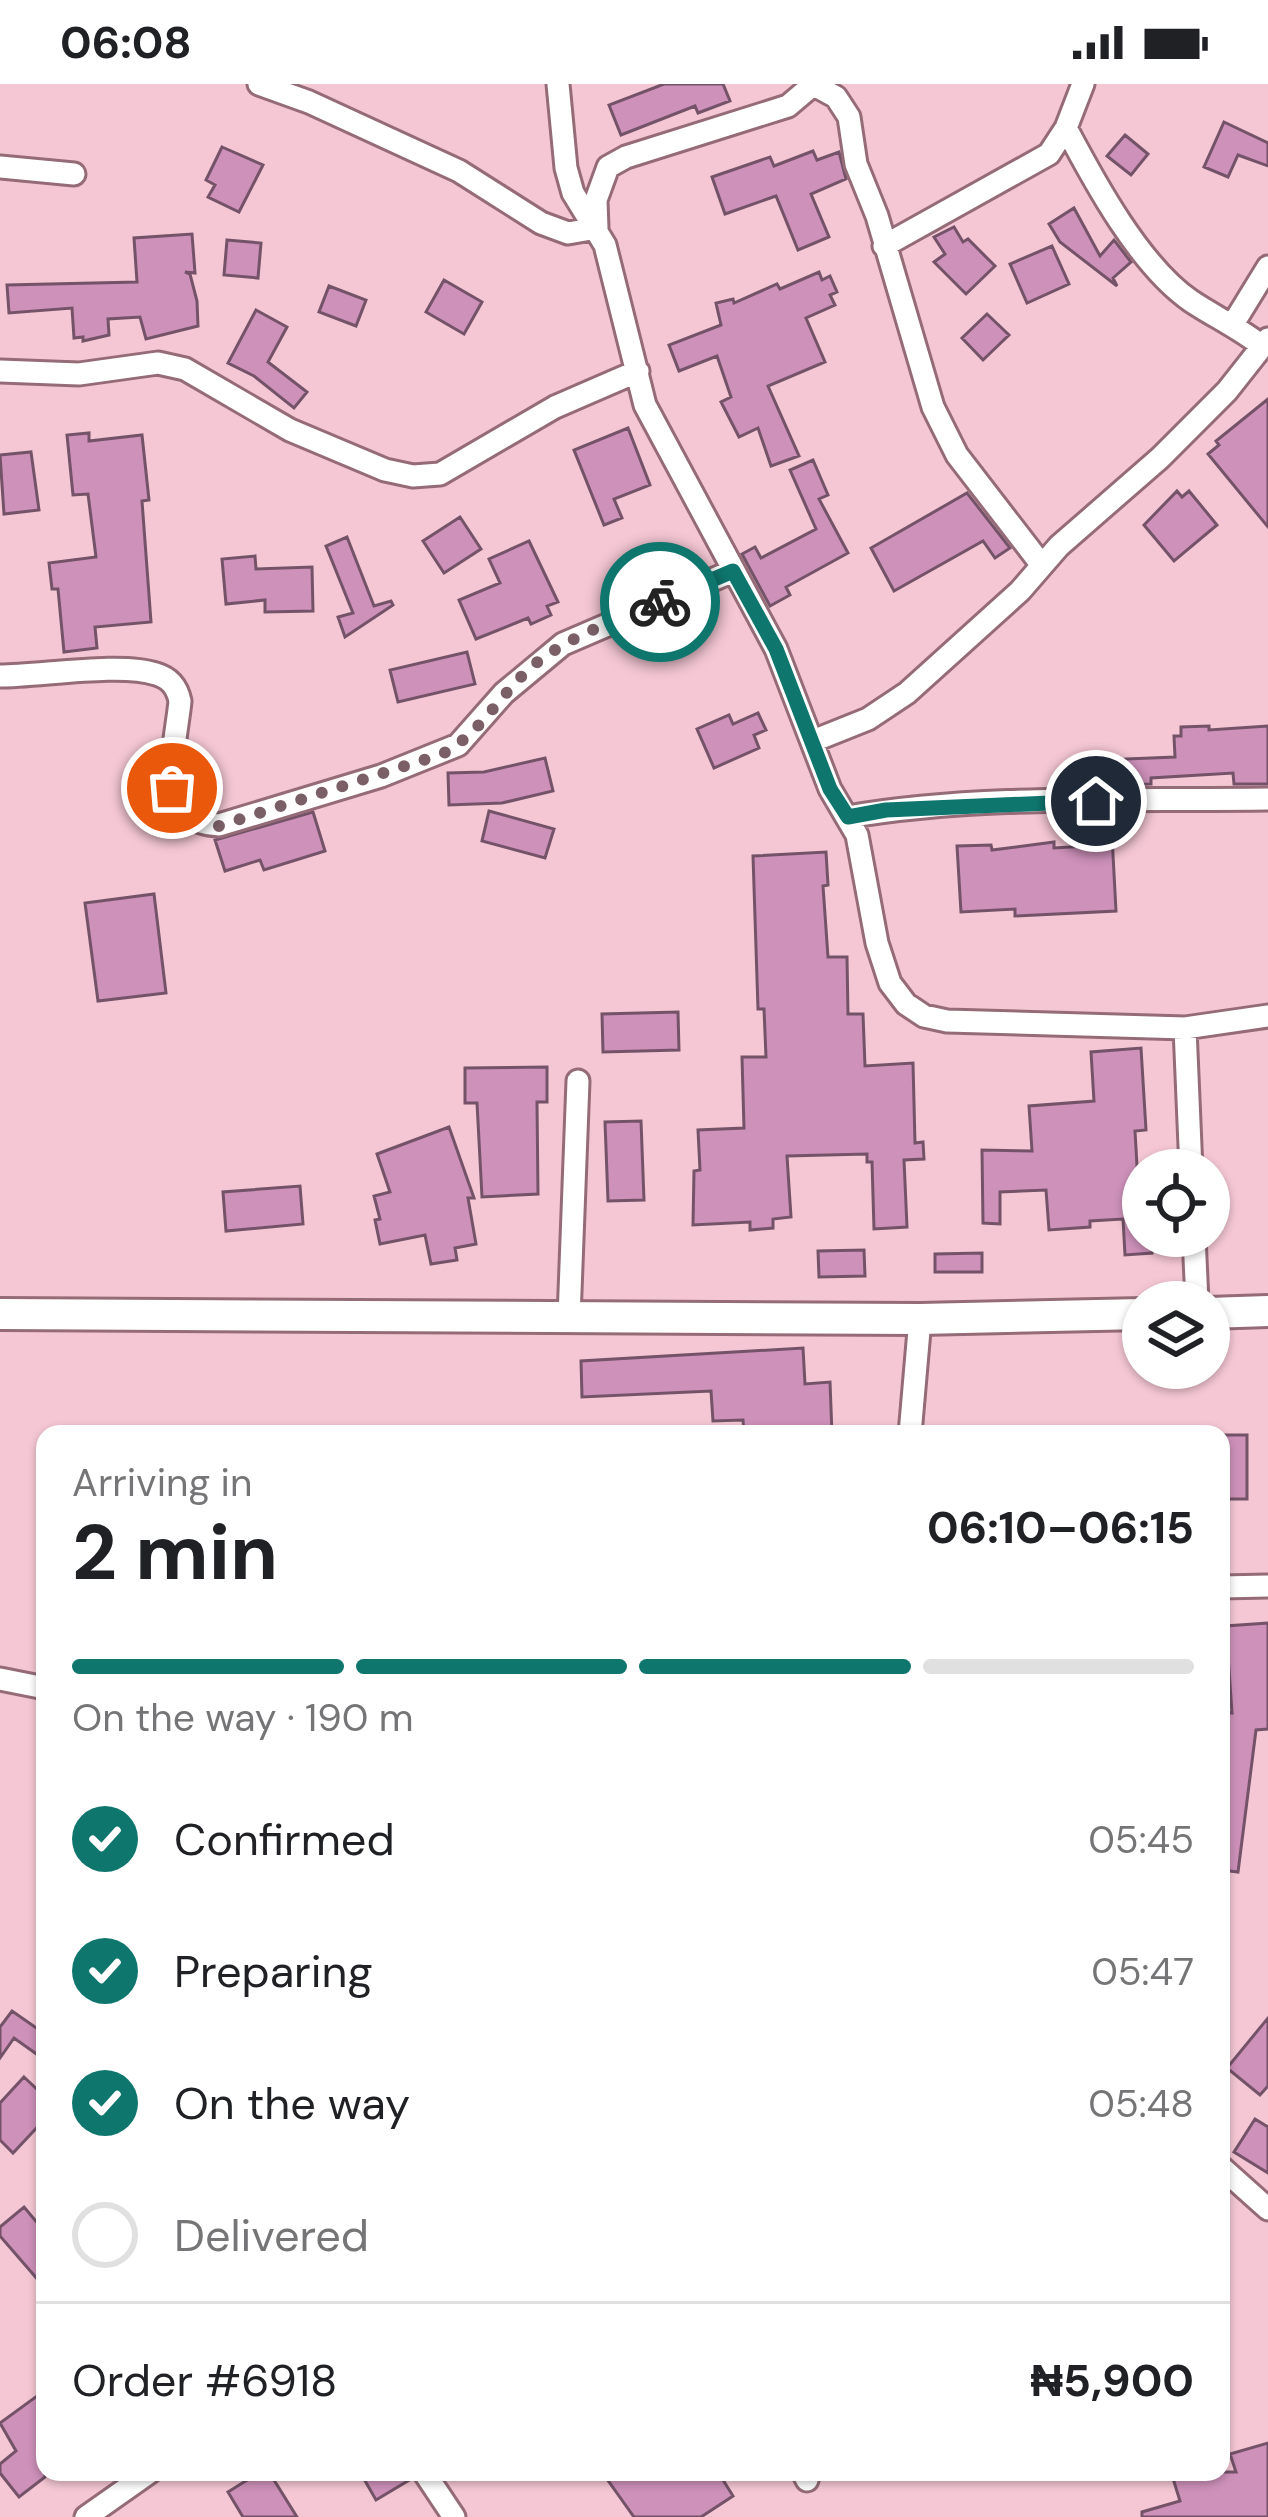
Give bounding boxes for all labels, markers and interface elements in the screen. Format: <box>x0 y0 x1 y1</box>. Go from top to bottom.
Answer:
text: 06:08 <box>60 13 192 72</box>
courier <box>600 542 720 662</box>
icon: bike <box>627 569 693 635</box>
pin <box>121 737 223 839</box>
pin <box>1045 750 1147 852</box>
icon: bag <box>139 755 205 821</box>
icon: home <box>1063 768 1129 834</box>
map controls <box>1122 1149 1230 1389</box>
button: locate <box>1122 1149 1230 1257</box>
button: layers <box>1122 1281 1230 1389</box>
text: Arriving in <box>72 1457 252 1508</box>
text: 06:10–06:15 <box>927 1498 1194 1557</box>
text: 2 min <box>72 1502 278 1603</box>
text: On the way · 190 m <box>72 1692 413 1743</box>
icon: check <box>72 1806 138 1872</box>
text: Confirmed <box>174 1810 395 1869</box>
text: 05:45 <box>1088 1814 1194 1865</box>
icon: check <box>72 1938 138 2004</box>
text: Preparing <box>174 1942 373 2001</box>
text: 05:47 <box>1091 1946 1194 1997</box>
icon: check <box>72 2070 138 2136</box>
text: On the way <box>174 2074 410 2133</box>
text: 05:48 <box>1088 2078 1194 2129</box>
text: Delivered <box>174 2206 369 2265</box>
text: Order #6918 <box>72 2351 337 2410</box>
text: ₦5,900 <box>1031 2351 1194 2410</box>

